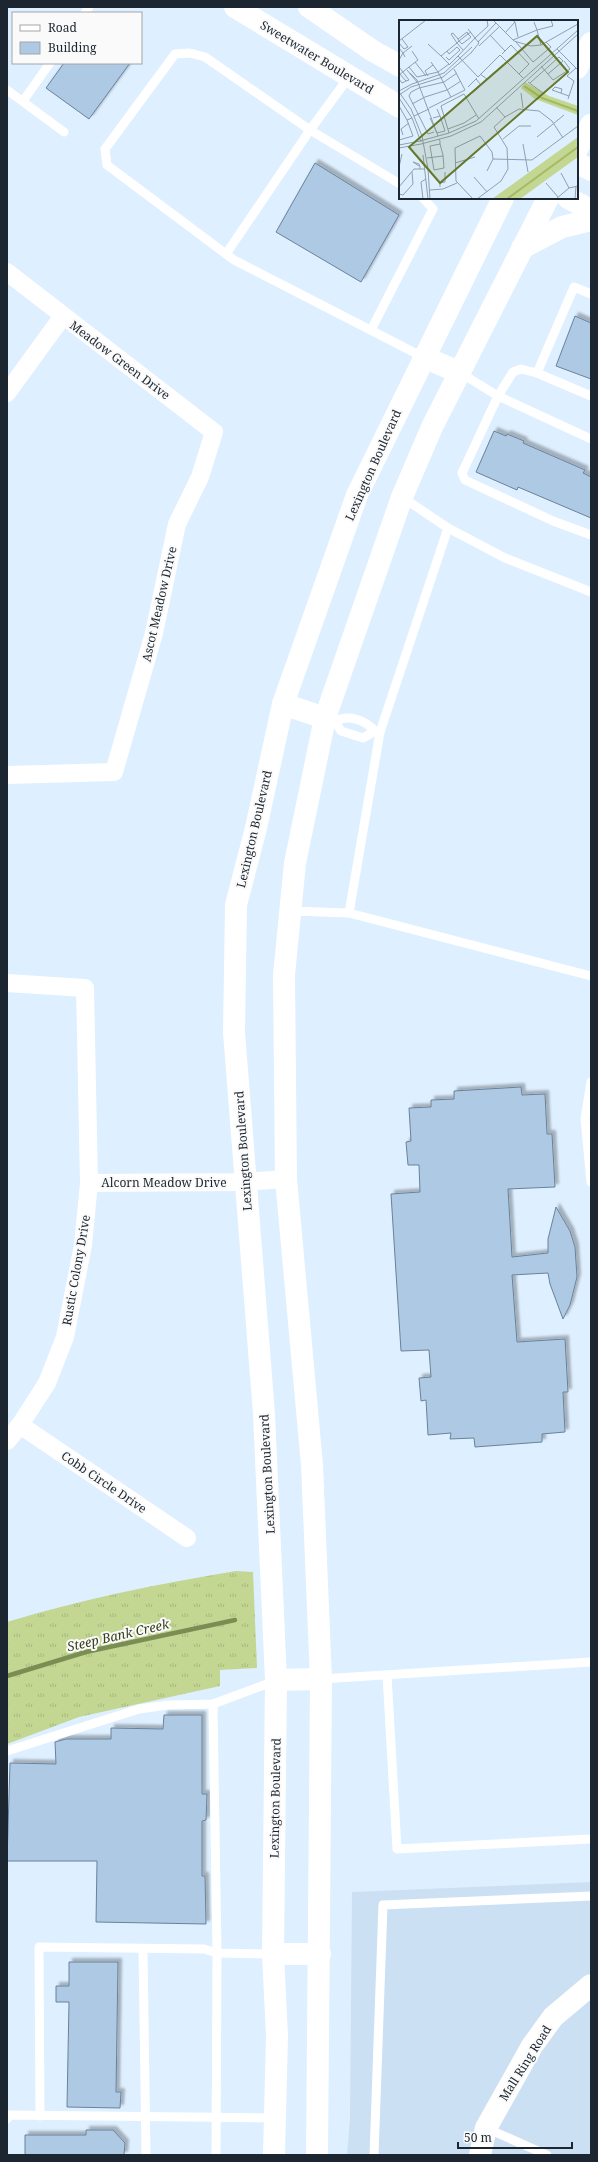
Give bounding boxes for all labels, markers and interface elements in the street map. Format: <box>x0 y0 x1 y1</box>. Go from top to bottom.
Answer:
legend <box>12 12 142 64</box>
street label: Sweetwater Boulevard <box>257 16 377 98</box>
text: Road <box>48 19 78 36</box>
inset map <box>399 20 578 199</box>
text: Building <box>48 39 97 56</box>
street label: Meadow Green Drive <box>66 317 174 403</box>
street label: Lexington Boulevard <box>341 406 405 523</box>
street label: Ascot Meadow Drive <box>137 545 181 663</box>
street label: Lexington Boulevard <box>232 768 276 889</box>
street label: Lexington Boulevard <box>230 1090 256 1212</box>
street label: Alcorn Meadow Drive <box>101 1174 227 1191</box>
street label: Rustic Colony Drive <box>58 1213 94 1327</box>
street label: Lexington Boulevard <box>255 1413 279 1534</box>
street label: Cobb Circle Drive <box>58 1447 150 1517</box>
water label: Steep Bank Creek <box>65 1614 171 1656</box>
street label: Lexington Boulevard <box>265 1737 285 1858</box>
street label: Mall Ring Road <box>495 2021 555 2104</box>
scale bar <box>458 2124 572 2150</box>
text: 50 m <box>464 2129 492 2146</box>

